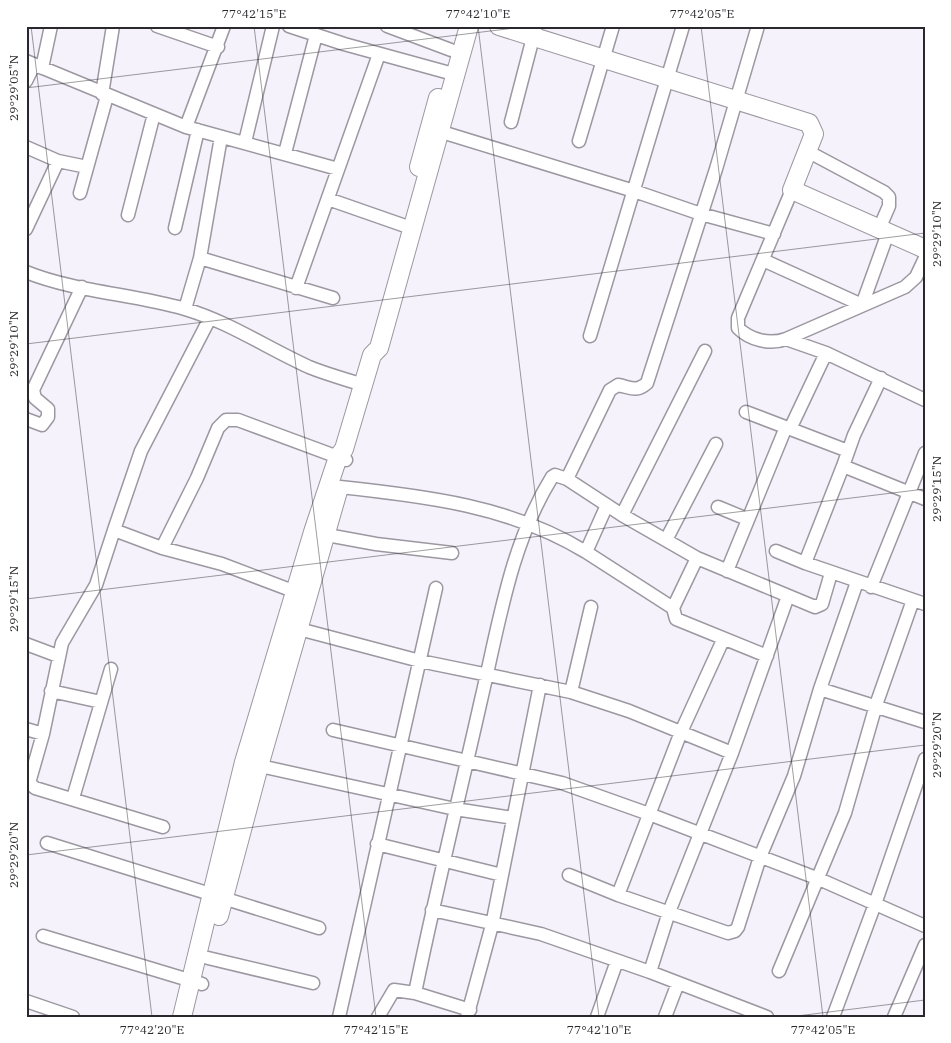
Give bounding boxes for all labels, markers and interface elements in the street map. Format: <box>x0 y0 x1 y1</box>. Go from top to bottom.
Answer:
text: 77°42'15"E <box>222 6 286 21</box>
text: 77°42'10"E <box>446 6 510 21</box>
text: 77°42'05"E <box>670 6 734 21</box>
text: 29°29'05"N <box>6 55 21 121</box>
text: 29°29'10"N <box>929 201 944 267</box>
text: 29°29'10"N <box>6 311 21 377</box>
text: 29°29'15"N <box>929 456 944 522</box>
text: 29°29'15"N <box>6 566 21 632</box>
text: 29°29'20"N <box>929 712 944 778</box>
text: 29°29'20"N <box>6 822 21 888</box>
text: 77°42'20"E <box>120 1022 184 1037</box>
text: 77°42'15"E <box>344 1022 408 1037</box>
text: 77°42'10"E <box>567 1022 631 1037</box>
text: 77°42'05"E <box>791 1022 855 1037</box>

